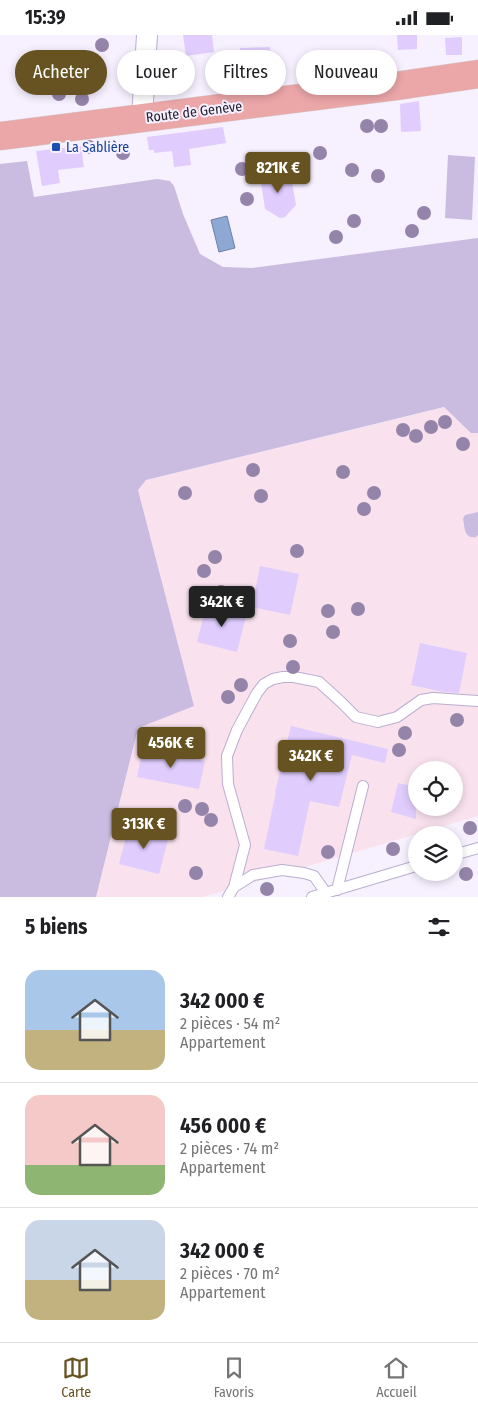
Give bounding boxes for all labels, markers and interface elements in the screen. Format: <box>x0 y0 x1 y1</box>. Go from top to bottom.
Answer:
text: 15:39 <box>25 6 66 29</box>
chip: Acheter <box>15 50 107 95</box>
chip: Louer <box>117 50 195 95</box>
chip: Filtres <box>205 50 286 95</box>
chip: Nouveau <box>296 50 397 95</box>
street label: Route de Genève <box>145 98 243 126</box>
place label: La Sablière <box>66 139 129 156</box>
marker: La Sablière <box>50 141 62 153</box>
pin: 821K € <box>237 151 319 194</box>
text: 821K € <box>256 158 300 177</box>
pin: 342K € <box>181 585 263 628</box>
text: 342K € <box>200 592 244 611</box>
pin: 456K € <box>130 727 212 769</box>
text: 456K € <box>148 733 194 752</box>
pin: 342K € <box>270 739 352 782</box>
text: 342K € <box>289 746 333 765</box>
map controls <box>408 761 463 881</box>
button: locate <box>408 761 463 816</box>
pin: 313K € <box>103 807 185 850</box>
text: 313K € <box>123 814 165 833</box>
button: layers <box>408 826 463 881</box>
icon: filters <box>425 913 453 941</box>
text: 5 biens <box>25 914 87 940</box>
text: 342 000 € <box>180 988 265 1014</box>
icon: home <box>65 990 125 1050</box>
text: 2 pièces · 54 m² <box>180 1014 280 1033</box>
text: Appartement <box>180 1033 266 1052</box>
text: 456 000 € <box>180 1113 266 1139</box>
icon: home <box>65 1115 125 1175</box>
text: 2 pièces · 74 m² <box>180 1139 279 1158</box>
text: Appartement <box>180 1158 266 1177</box>
text: 342 000 € <box>180 1238 265 1264</box>
icon: home <box>65 1240 125 1300</box>
text: 2 pièces · 70 m² <box>180 1264 280 1283</box>
text: Appartement <box>180 1283 266 1302</box>
tab: Carte <box>61 1354 91 1401</box>
tab: Favoris <box>214 1354 254 1401</box>
tab: Accueil <box>376 1354 417 1401</box>

